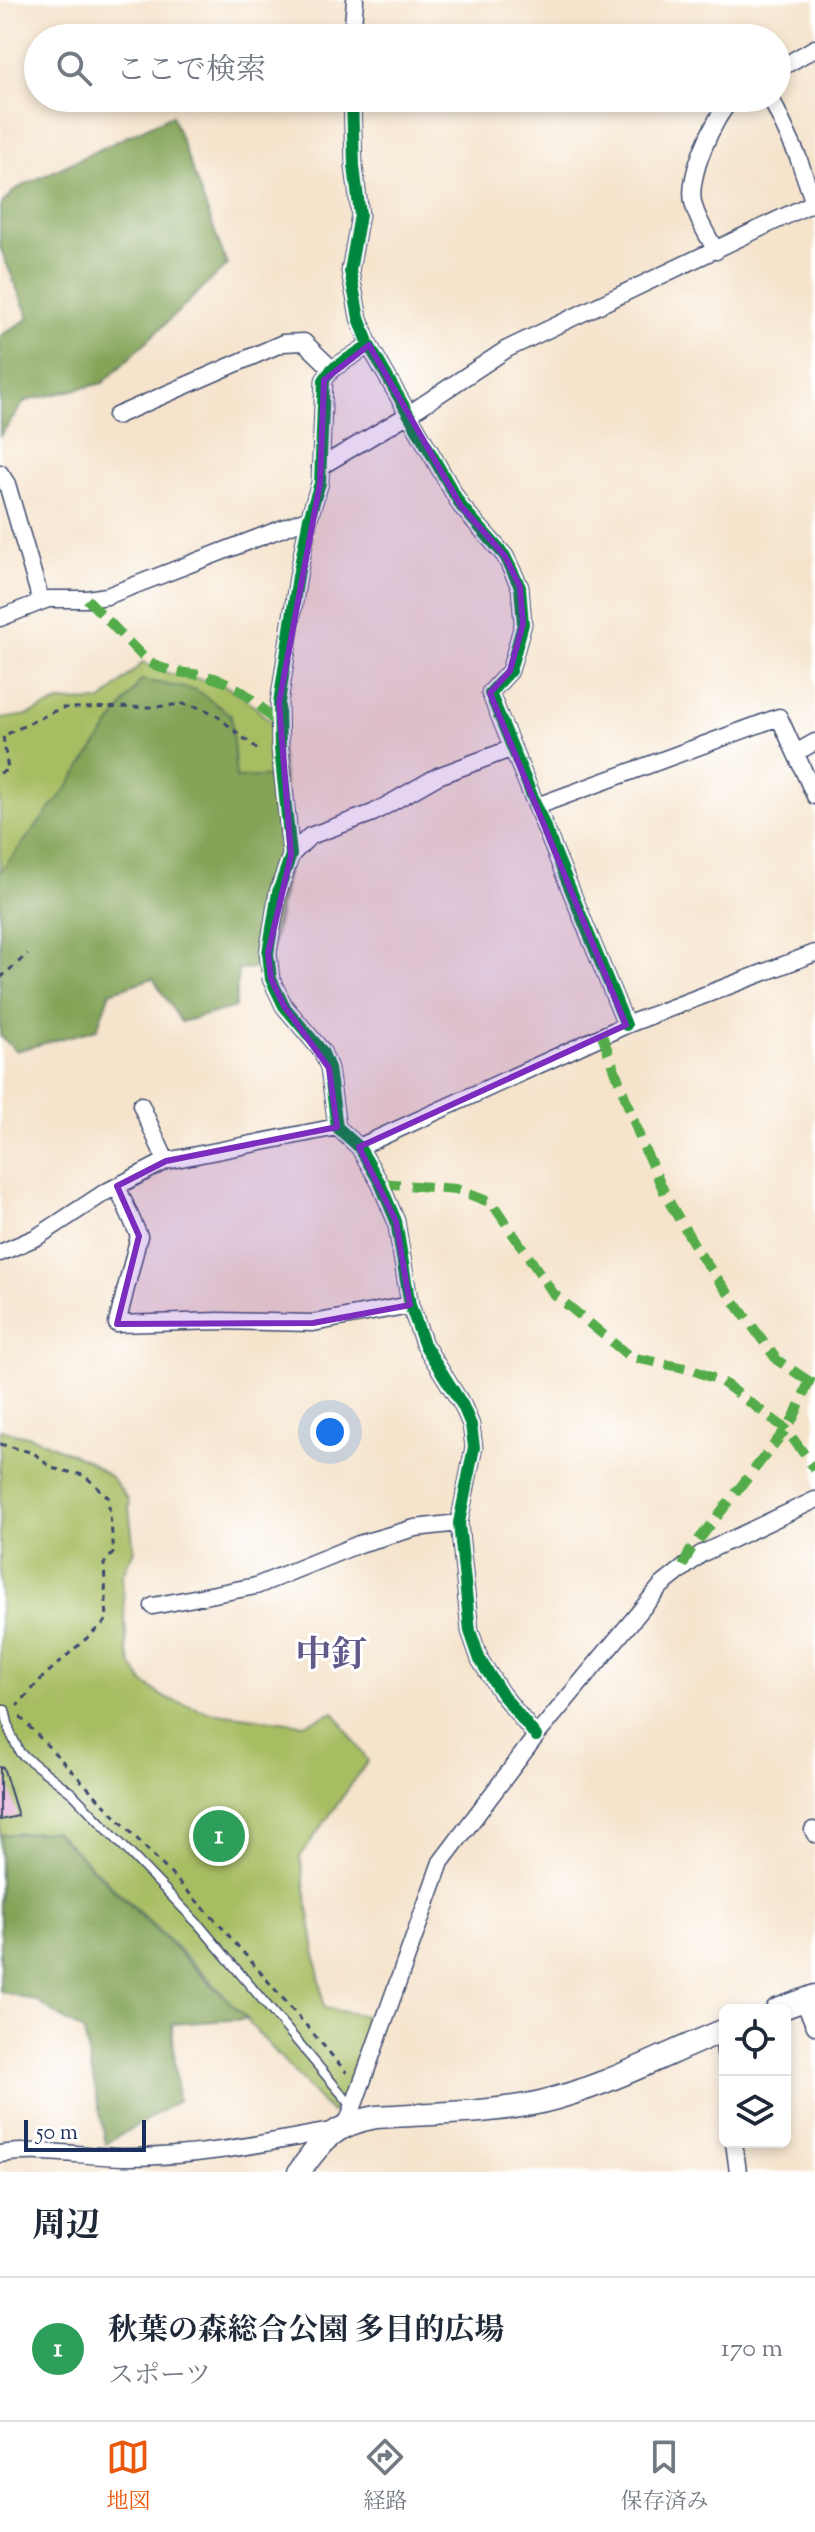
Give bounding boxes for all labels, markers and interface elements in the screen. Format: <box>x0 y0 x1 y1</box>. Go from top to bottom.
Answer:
search box <box>24 24 791 112</box>
icon: search <box>52 46 96 90</box>
text: ここで検索 <box>116 50 266 93</box>
your location <box>310 1412 350 1452</box>
district label: 中釘 <box>295 1631 367 1683</box>
pin: 1 <box>193 1806 245 1866</box>
map controls <box>719 2004 791 2148</box>
button: locate <box>719 2004 791 2076</box>
button: layers <box>719 2076 791 2148</box>
scale bar <box>24 2116 146 2152</box>
text: 50 m <box>36 2118 78 2150</box>
text: 周辺 <box>32 2203 100 2252</box>
text: 秋葉の森総合公園 多目的広場 <box>108 2310 504 2353</box>
text: 1 <box>54 2331 62 2368</box>
text: 170 m <box>721 2331 783 2368</box>
text: スポーツ <box>108 2358 211 2395</box>
tab: 地図 <box>106 2435 151 2519</box>
tab: 経路 <box>363 2435 408 2519</box>
tab: 保存済み <box>620 2435 709 2519</box>

